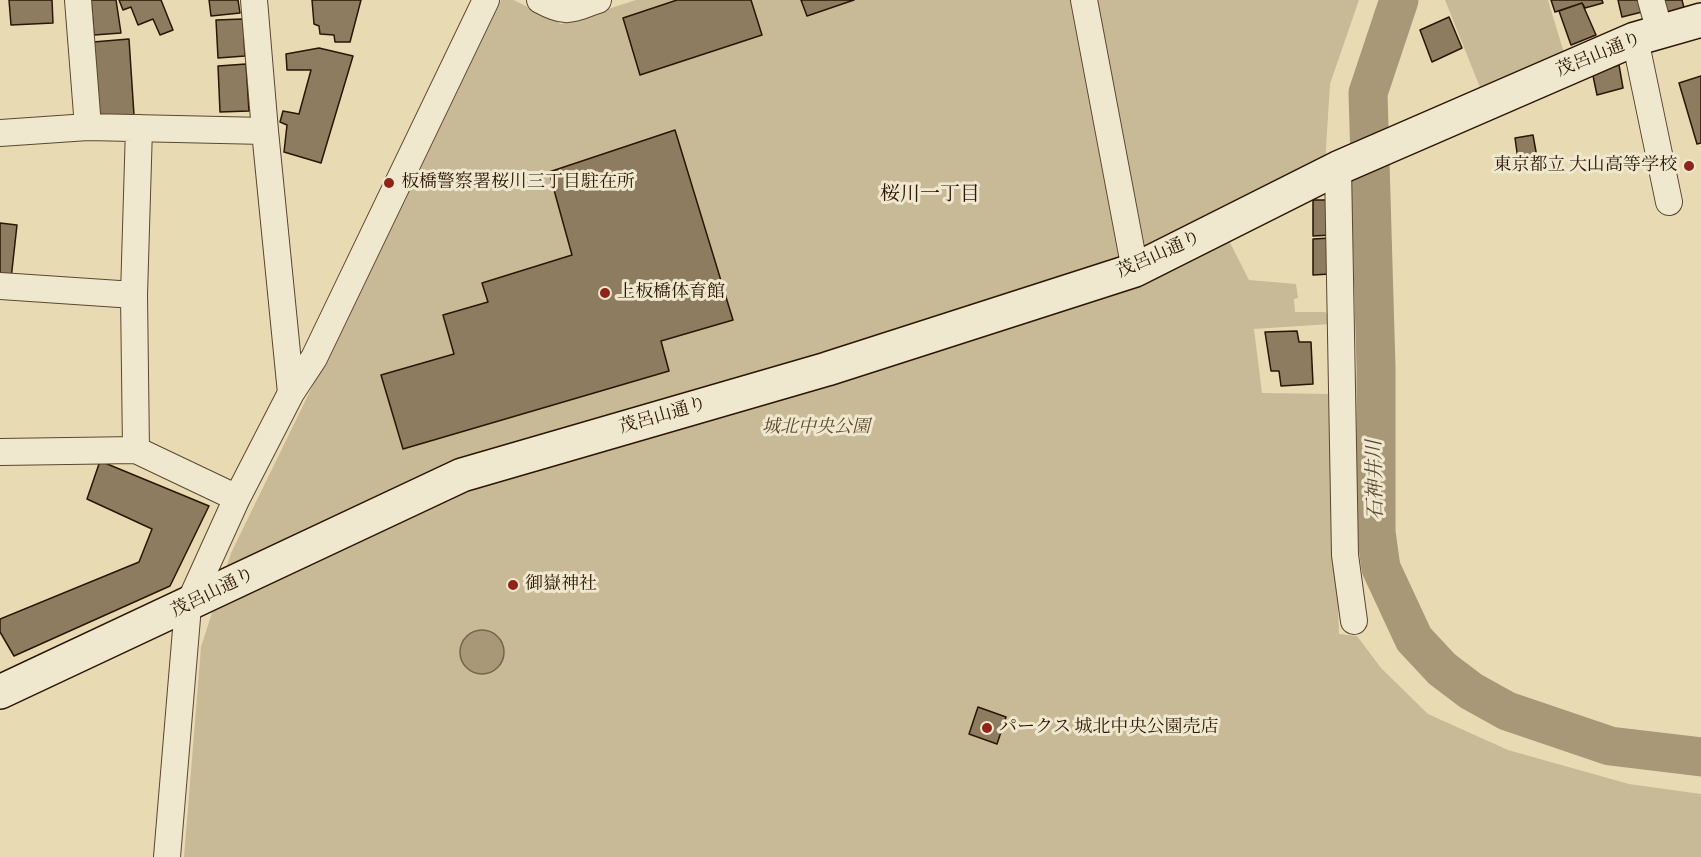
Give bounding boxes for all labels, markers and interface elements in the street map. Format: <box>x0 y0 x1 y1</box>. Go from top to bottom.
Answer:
street label: 茂呂山通り <box>1553 28 1645 82</box>
place label: 東京都立 大山高等学校 <box>1493 155 1677 177</box>
marker: 東京都立 大山高等学校 <box>1682 159 1696 173</box>
place label: 板橋警察署桜川三丁目駐在所 <box>401 172 635 194</box>
marker: 板橋警察署桜川三丁目駐在所 <box>382 176 396 190</box>
district label: 桜川一丁目 <box>880 183 980 207</box>
street label: 茂呂山通り <box>1113 227 1205 283</box>
place label: 上板橋体育館 <box>617 282 725 304</box>
marker: 上板橋体育館 <box>598 286 612 300</box>
street label: 茂呂山通り <box>617 393 709 439</box>
park label: 城北中央公園 <box>762 417 870 439</box>
water label: 石神井川 <box>1363 440 1389 520</box>
street label: 茂呂山通り <box>168 564 258 622</box>
place label: 御嶽神社 <box>525 574 597 596</box>
marker: 御嶽神社 <box>506 578 520 592</box>
place label: パークス 城北中央公園売店 <box>999 717 1219 739</box>
marker: パークス 城北中央公園売店 <box>980 721 994 735</box>

